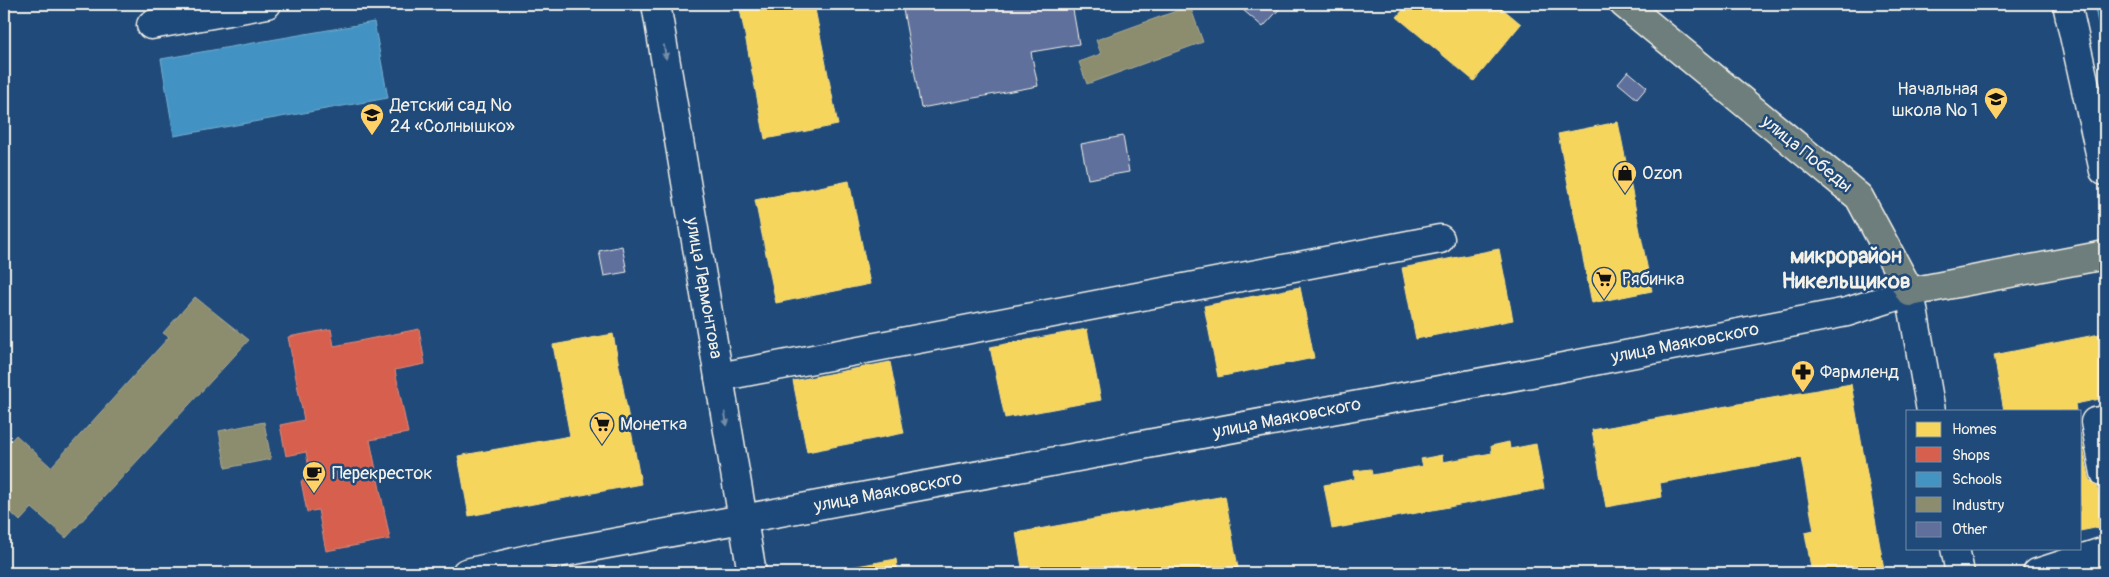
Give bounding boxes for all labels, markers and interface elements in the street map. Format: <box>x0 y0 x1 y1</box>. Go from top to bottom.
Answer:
one-way arrow <box>661 44 669 60</box>
place label: Начальная школа № 1 <box>1892 78 1978 122</box>
school or university icon: Начальная школа № 1 <box>1983 86 2009 120</box>
place label: Детский сад № 24 «Солнышко» <box>389 94 515 138</box>
school or university icon: Детский сад № 24 «Солнышко» <box>359 102 385 136</box>
street label: улица Победы <box>1756 110 1857 198</box>
shop icon: Ozon <box>1612 160 1638 194</box>
place label: Ozon <box>1642 162 1682 185</box>
street label: улица Лермонтова <box>680 214 728 361</box>
district label: микрорайон Никельщиков <box>1781 242 1911 295</box>
supermarket icon: Рябинка <box>1591 266 1617 300</box>
place label: Рябинка <box>1622 268 1684 291</box>
street label: улица Маяковского <box>1608 317 1761 369</box>
pharmacy icon: Фармленд <box>1790 359 1816 393</box>
place label: Фармленд <box>1820 361 1899 384</box>
street label: улица Маяковского <box>1210 392 1363 444</box>
legend <box>1906 410 2082 550</box>
supermarket icon: Монетка <box>589 411 615 445</box>
one-way arrow <box>722 412 730 428</box>
place label: Монетка <box>620 413 687 436</box>
text: Homes <box>1952 420 1997 439</box>
text: Shops <box>1952 446 1990 465</box>
cafe icon: Перекресток <box>301 460 327 494</box>
place label: Перекресток <box>332 462 432 485</box>
street label: улица Маяковского <box>811 466 964 518</box>
text: Schools <box>1952 470 2002 489</box>
text: Industry <box>1952 496 2005 515</box>
text: Other <box>1952 520 1988 539</box>

